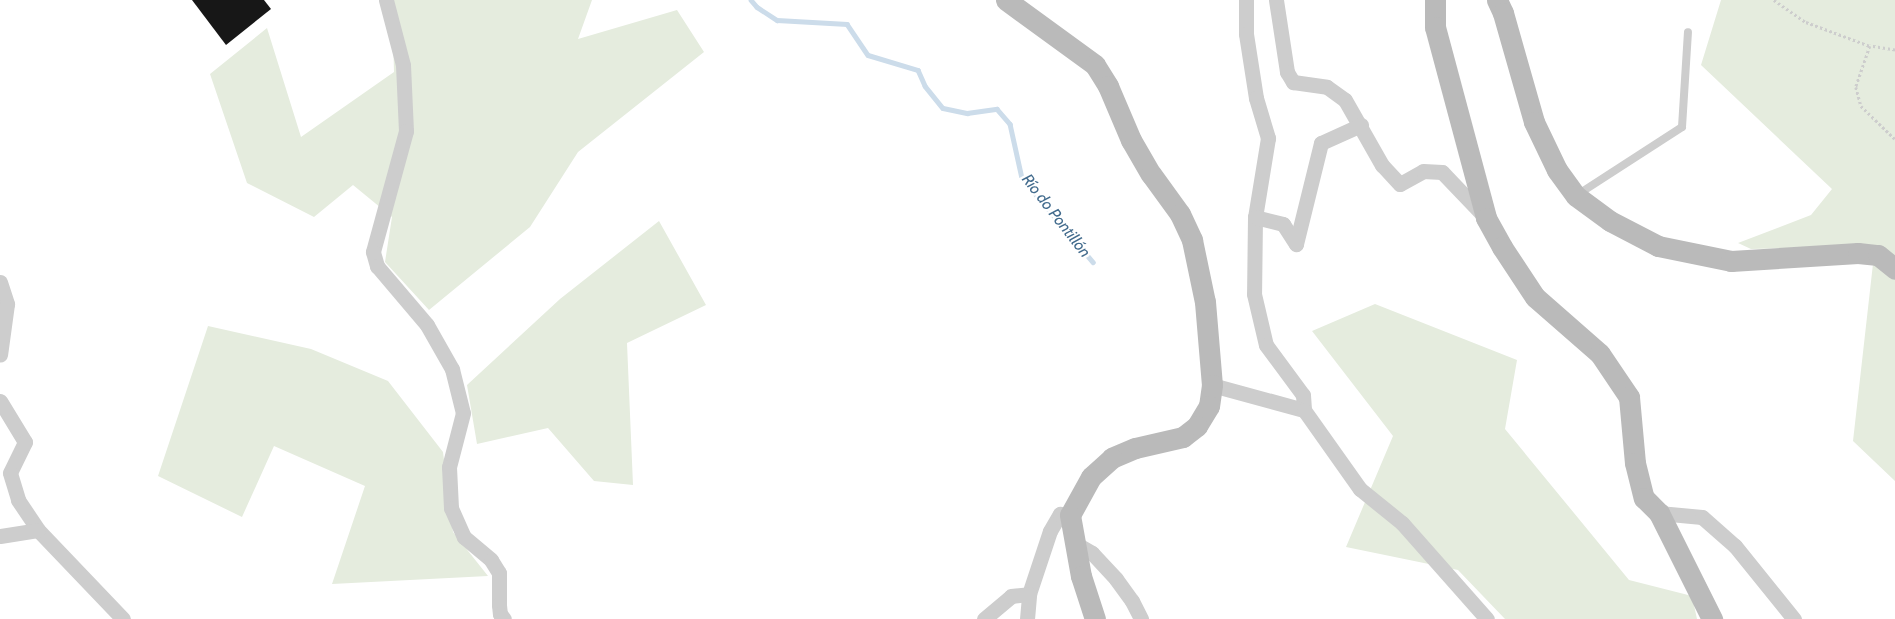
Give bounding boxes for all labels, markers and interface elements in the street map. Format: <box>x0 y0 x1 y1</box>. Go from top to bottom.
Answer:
water label: Río do Pontillón <box>1017 170 1095 262</box>

